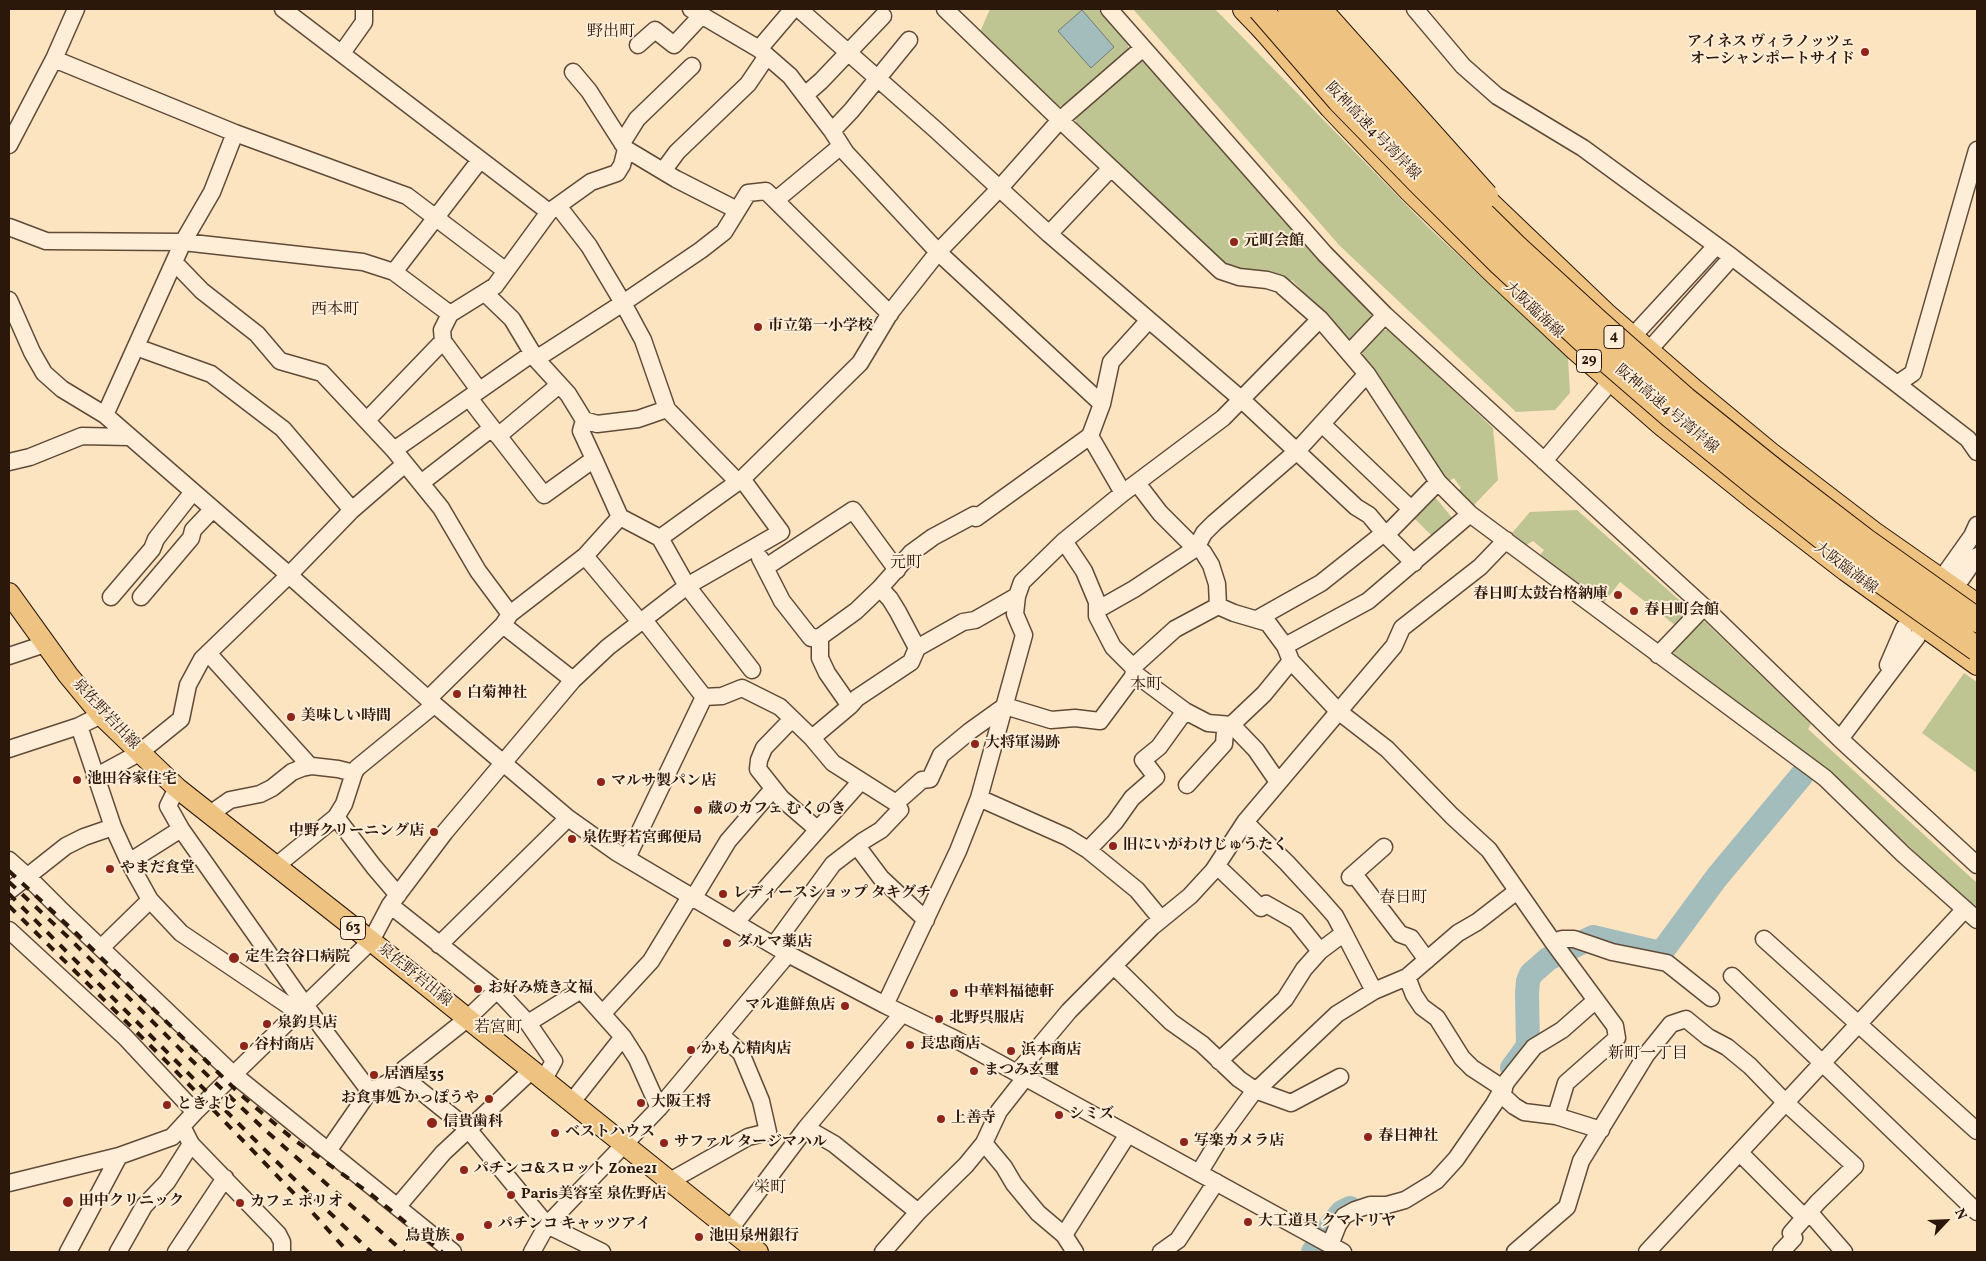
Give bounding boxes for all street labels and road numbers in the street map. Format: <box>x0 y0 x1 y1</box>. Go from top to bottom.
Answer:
street label: 阪神高速4号湾岸線 <box>1321 79 1423 185</box>
street label: 大阪臨海線 <box>1499 279 1567 343</box>
road number: 4 <box>1604 326 1624 348</box>
road number: 29 <box>1576 350 1602 372</box>
street label: 阪神高速4号湾岸線 <box>1611 362 1721 458</box>
street label: 大阪臨海線 <box>1810 539 1880 599</box>
street label: 泉佐野岩出線 <box>68 676 142 754</box>
road number: 63 <box>340 916 366 940</box>
street label: 泉佐野岩出線 <box>373 941 455 1011</box>

